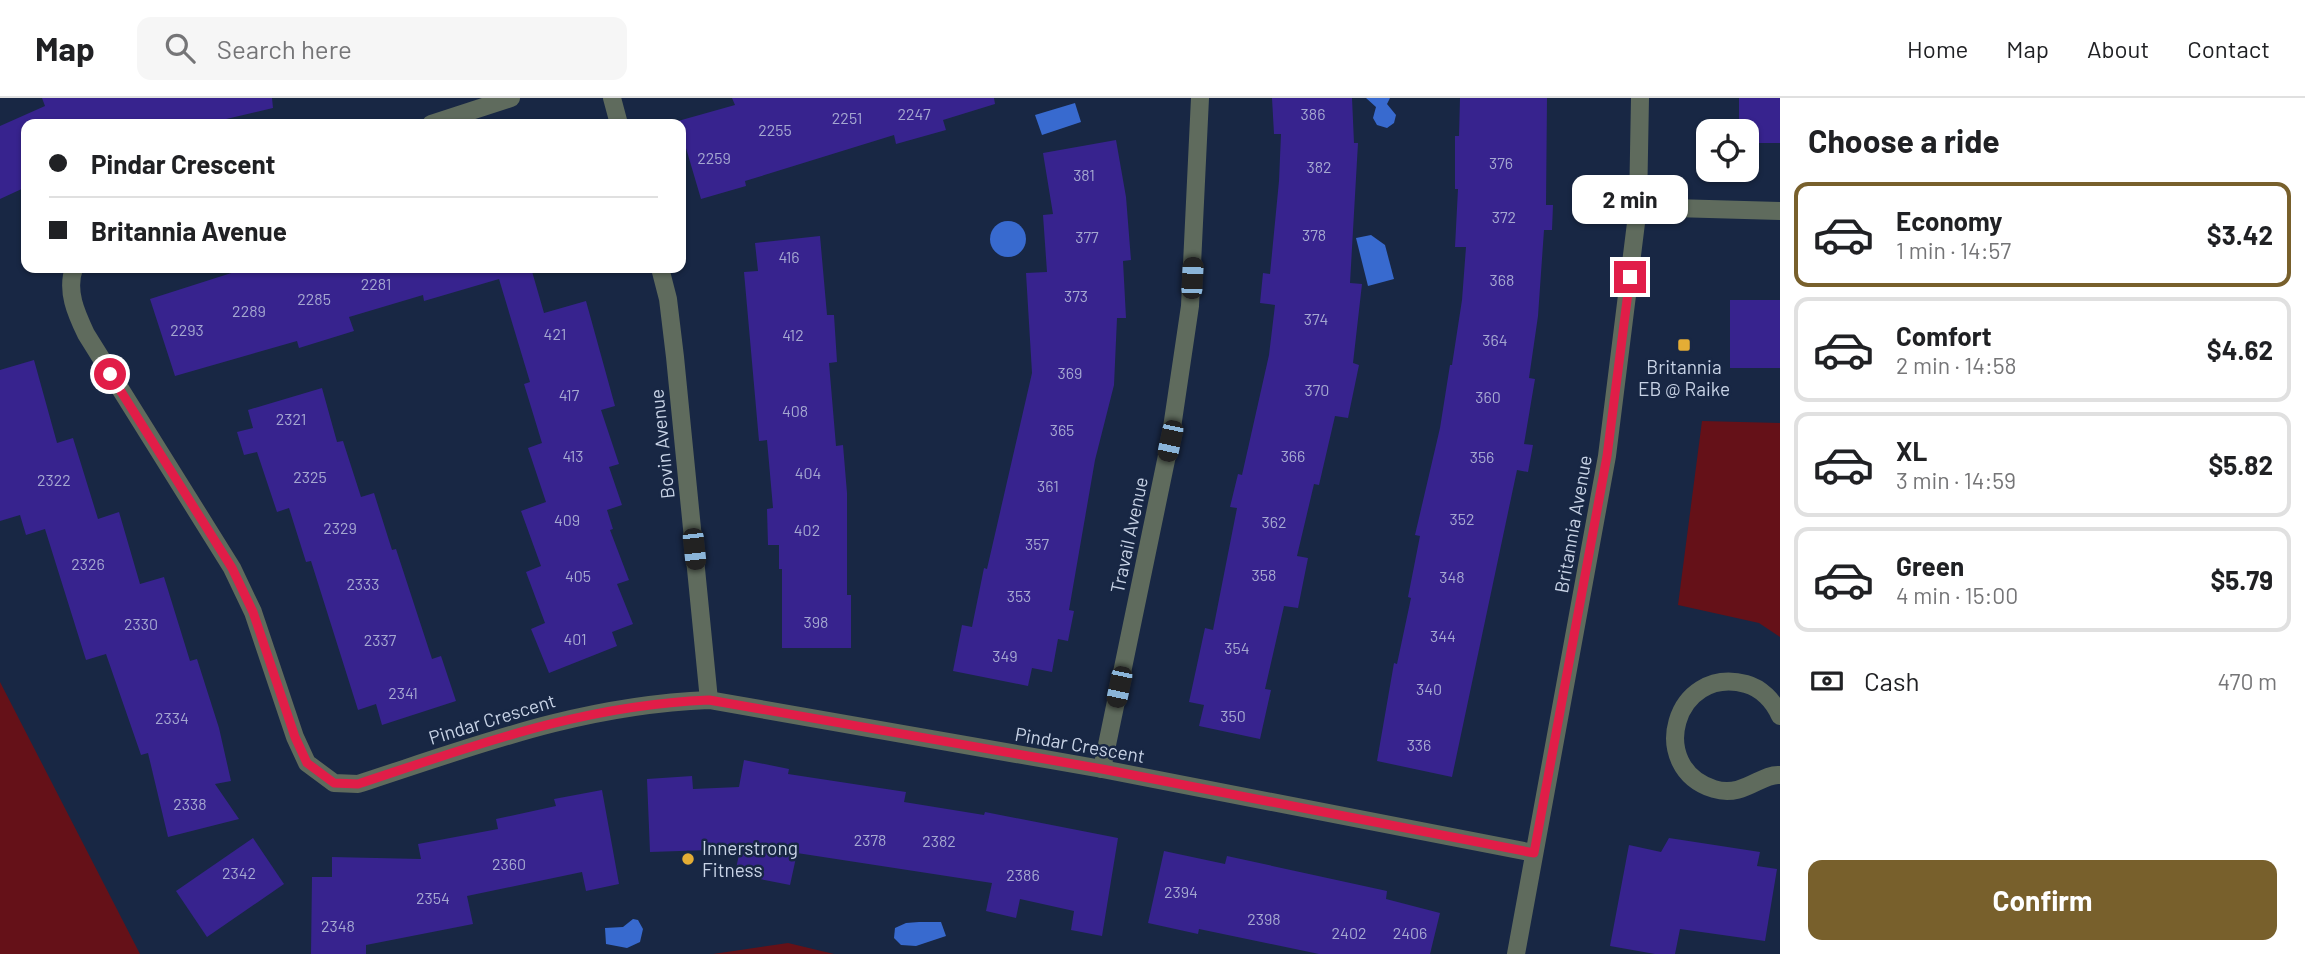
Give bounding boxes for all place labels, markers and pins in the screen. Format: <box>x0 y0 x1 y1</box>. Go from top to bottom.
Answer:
marker: Britannia EB @ Raike <box>1676 337 1692 353</box>
place label: Britannia EB @ Raike <box>1638 355 1730 400</box>
place label: Innerstrong Fitness <box>702 836 798 881</box>
marker: Innerstrong Fitness <box>680 851 696 867</box>

